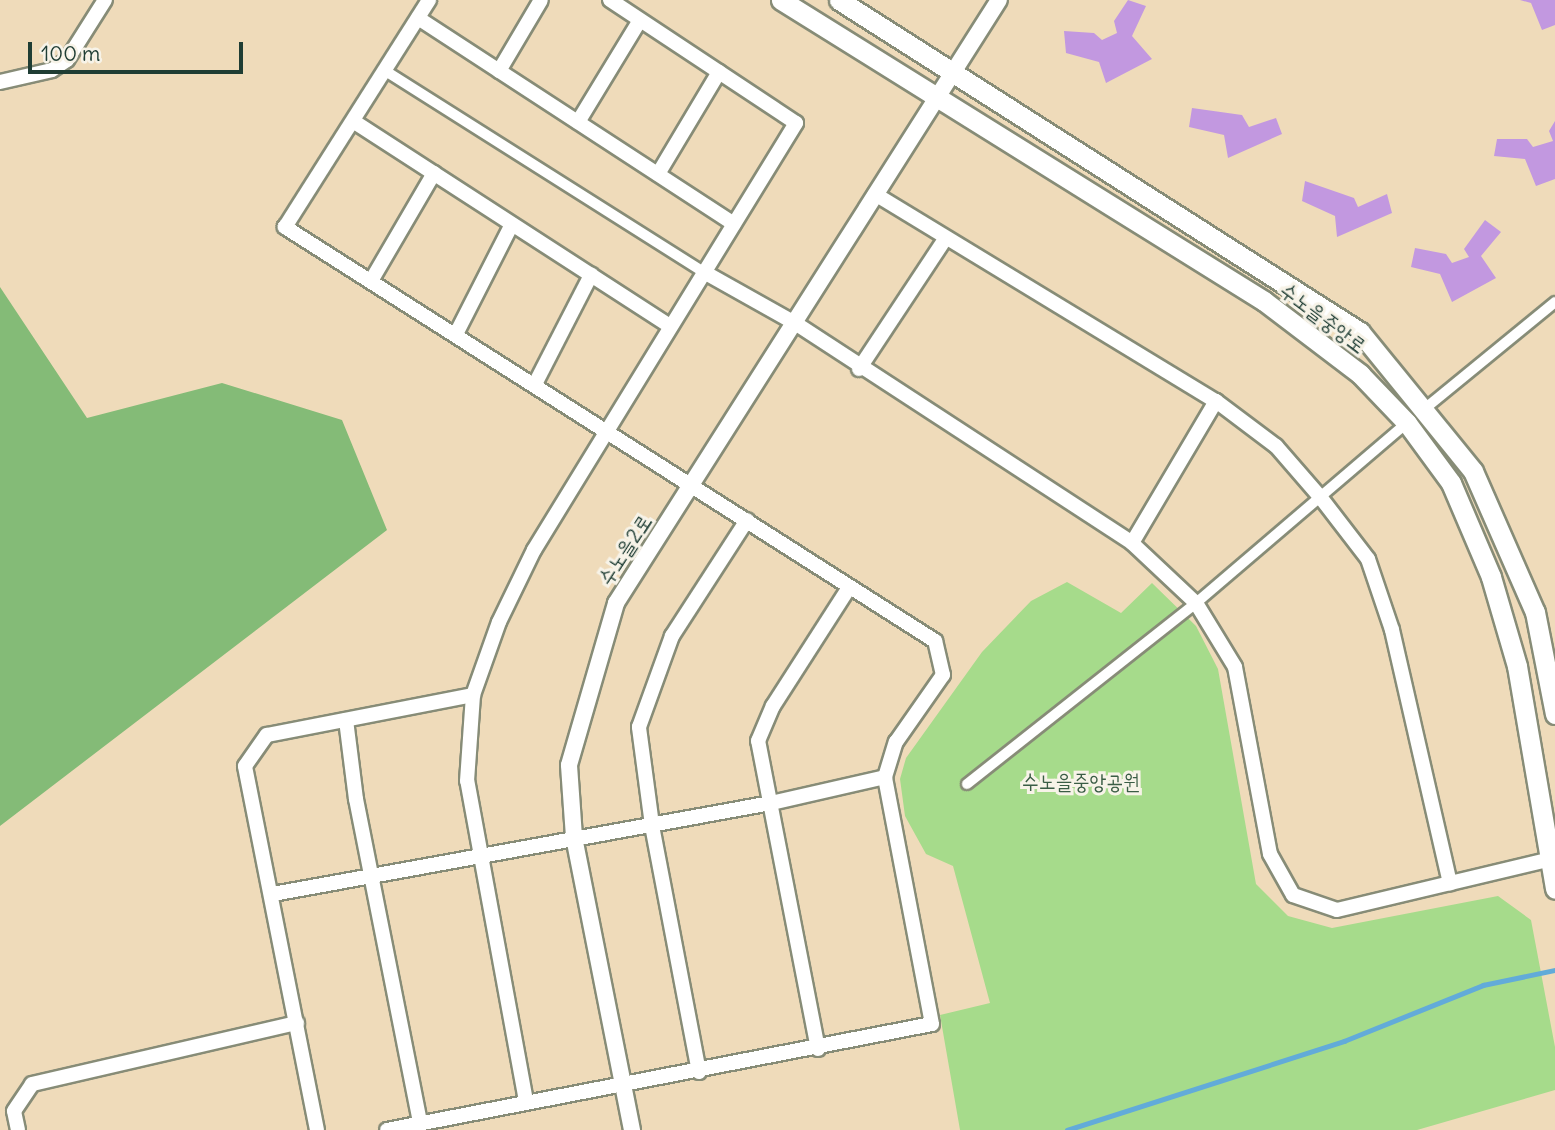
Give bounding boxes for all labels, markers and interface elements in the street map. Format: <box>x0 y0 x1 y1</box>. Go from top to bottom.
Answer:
scale bar <box>32 28 247 72</box>
text: 100 m <box>41 40 100 67</box>
street label: 수노을중앙로 <box>1275 277 1371 359</box>
street label: 수노을2로 <box>593 510 657 590</box>
park label: 수노을중앙공원 <box>1022 769 1140 795</box>

